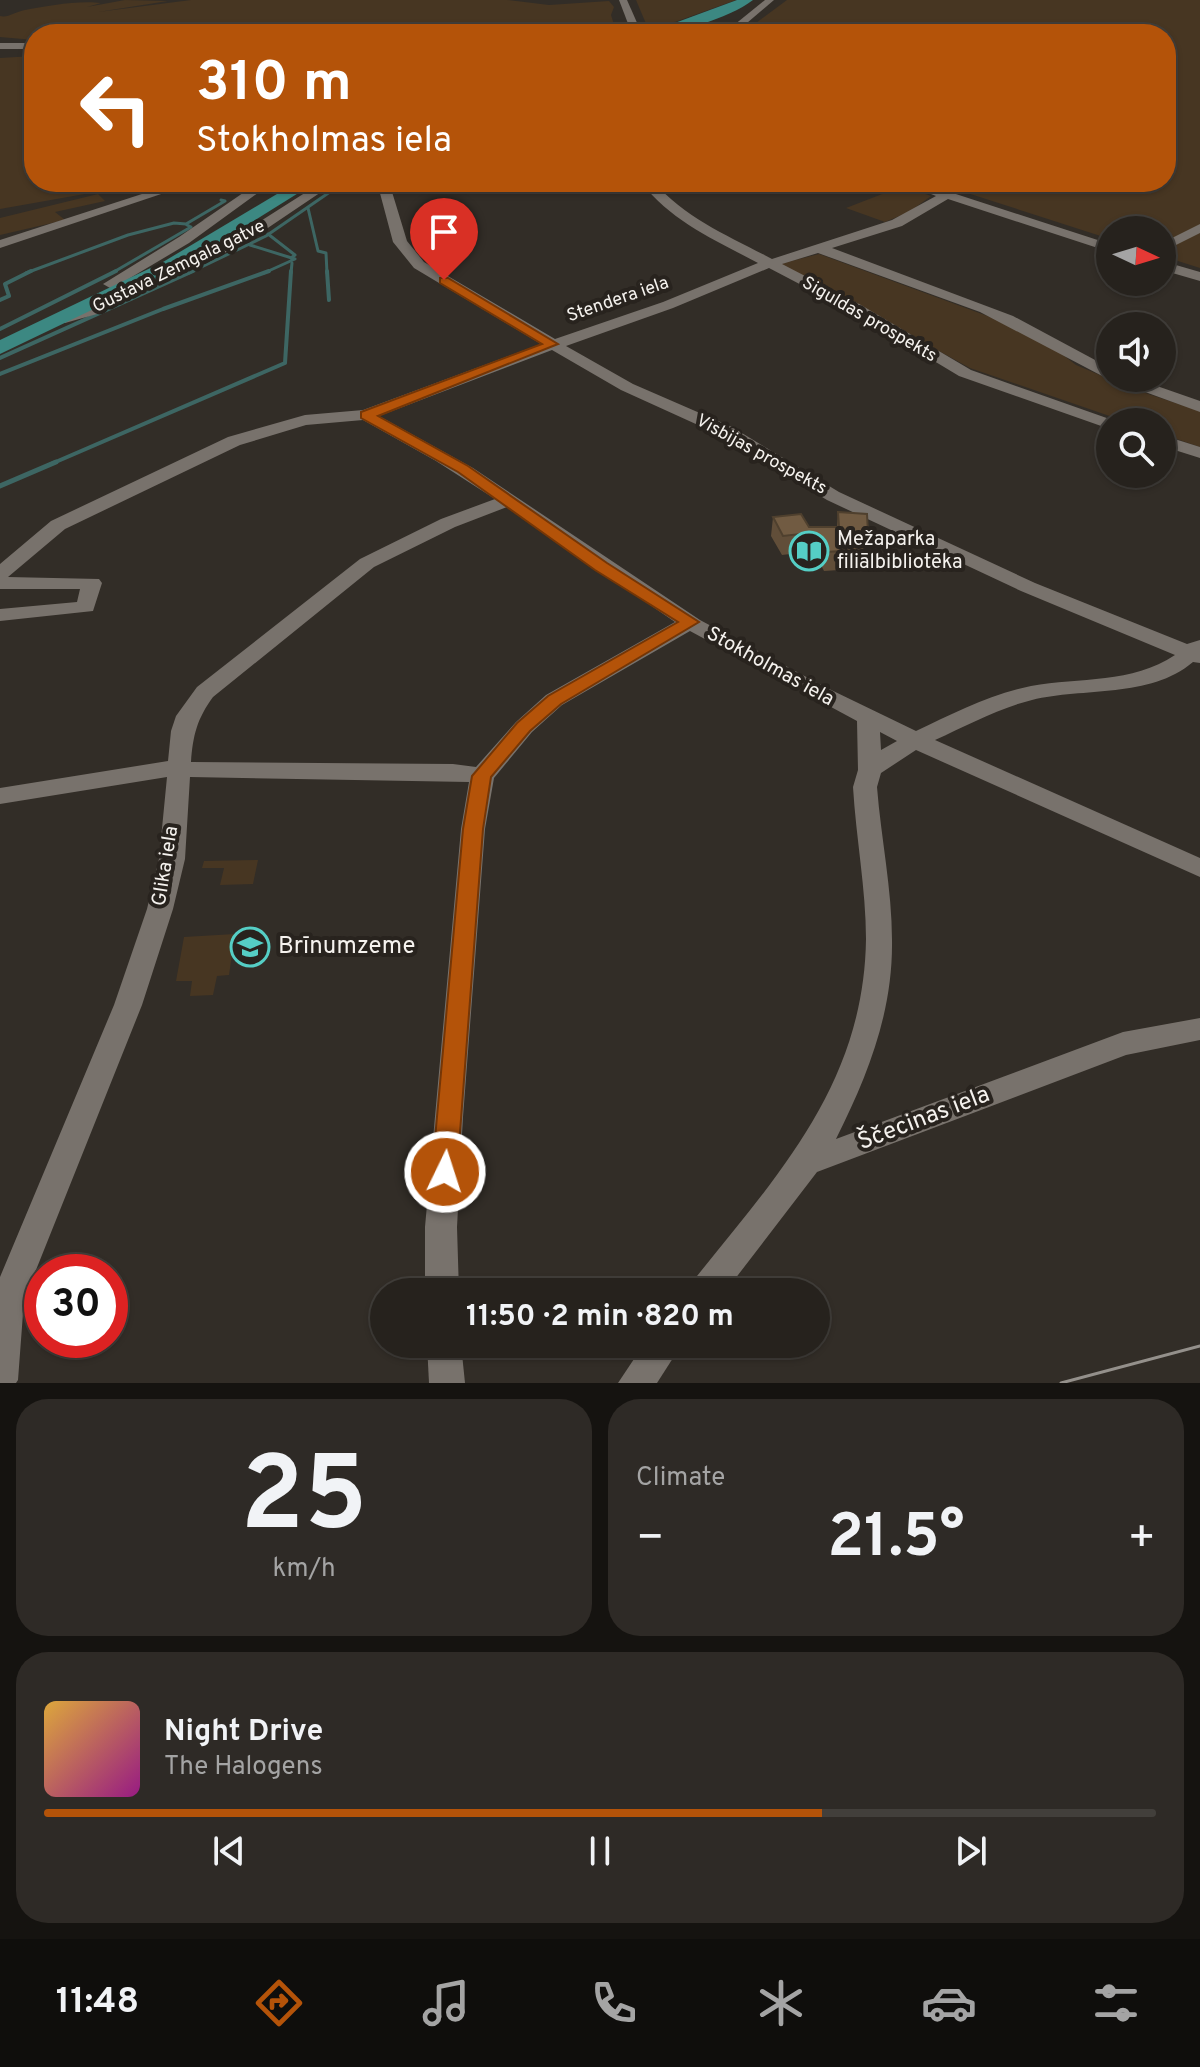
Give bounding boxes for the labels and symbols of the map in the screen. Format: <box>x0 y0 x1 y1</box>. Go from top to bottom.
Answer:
pin <box>410 198 478 280</box>
street label: Gustava Zemgala gatve <box>89 215 269 319</box>
north arrow <box>1096 216 1176 296</box>
street label: Stendera iela <box>564 272 672 328</box>
street label: Siguldas prospekts <box>797 272 941 368</box>
street label: Visbijas prospekts <box>691 409 831 501</box>
place label: Mežaparka filiālbibliotēka <box>837 527 962 576</box>
library icon: Mežaparka filiālbibliotēka <box>788 530 830 572</box>
street label: Stokholmas iela <box>702 621 838 713</box>
street label: Glika iela <box>147 824 185 908</box>
school or university icon: Brīnumzeme <box>229 926 271 968</box>
place label: Brīnumzeme <box>278 932 415 962</box>
street label: Ščecinas iela <box>853 1078 994 1158</box>
position arrow <box>403 1130 487 1214</box>
speed limit sign: 30 <box>24 1254 128 1358</box>

